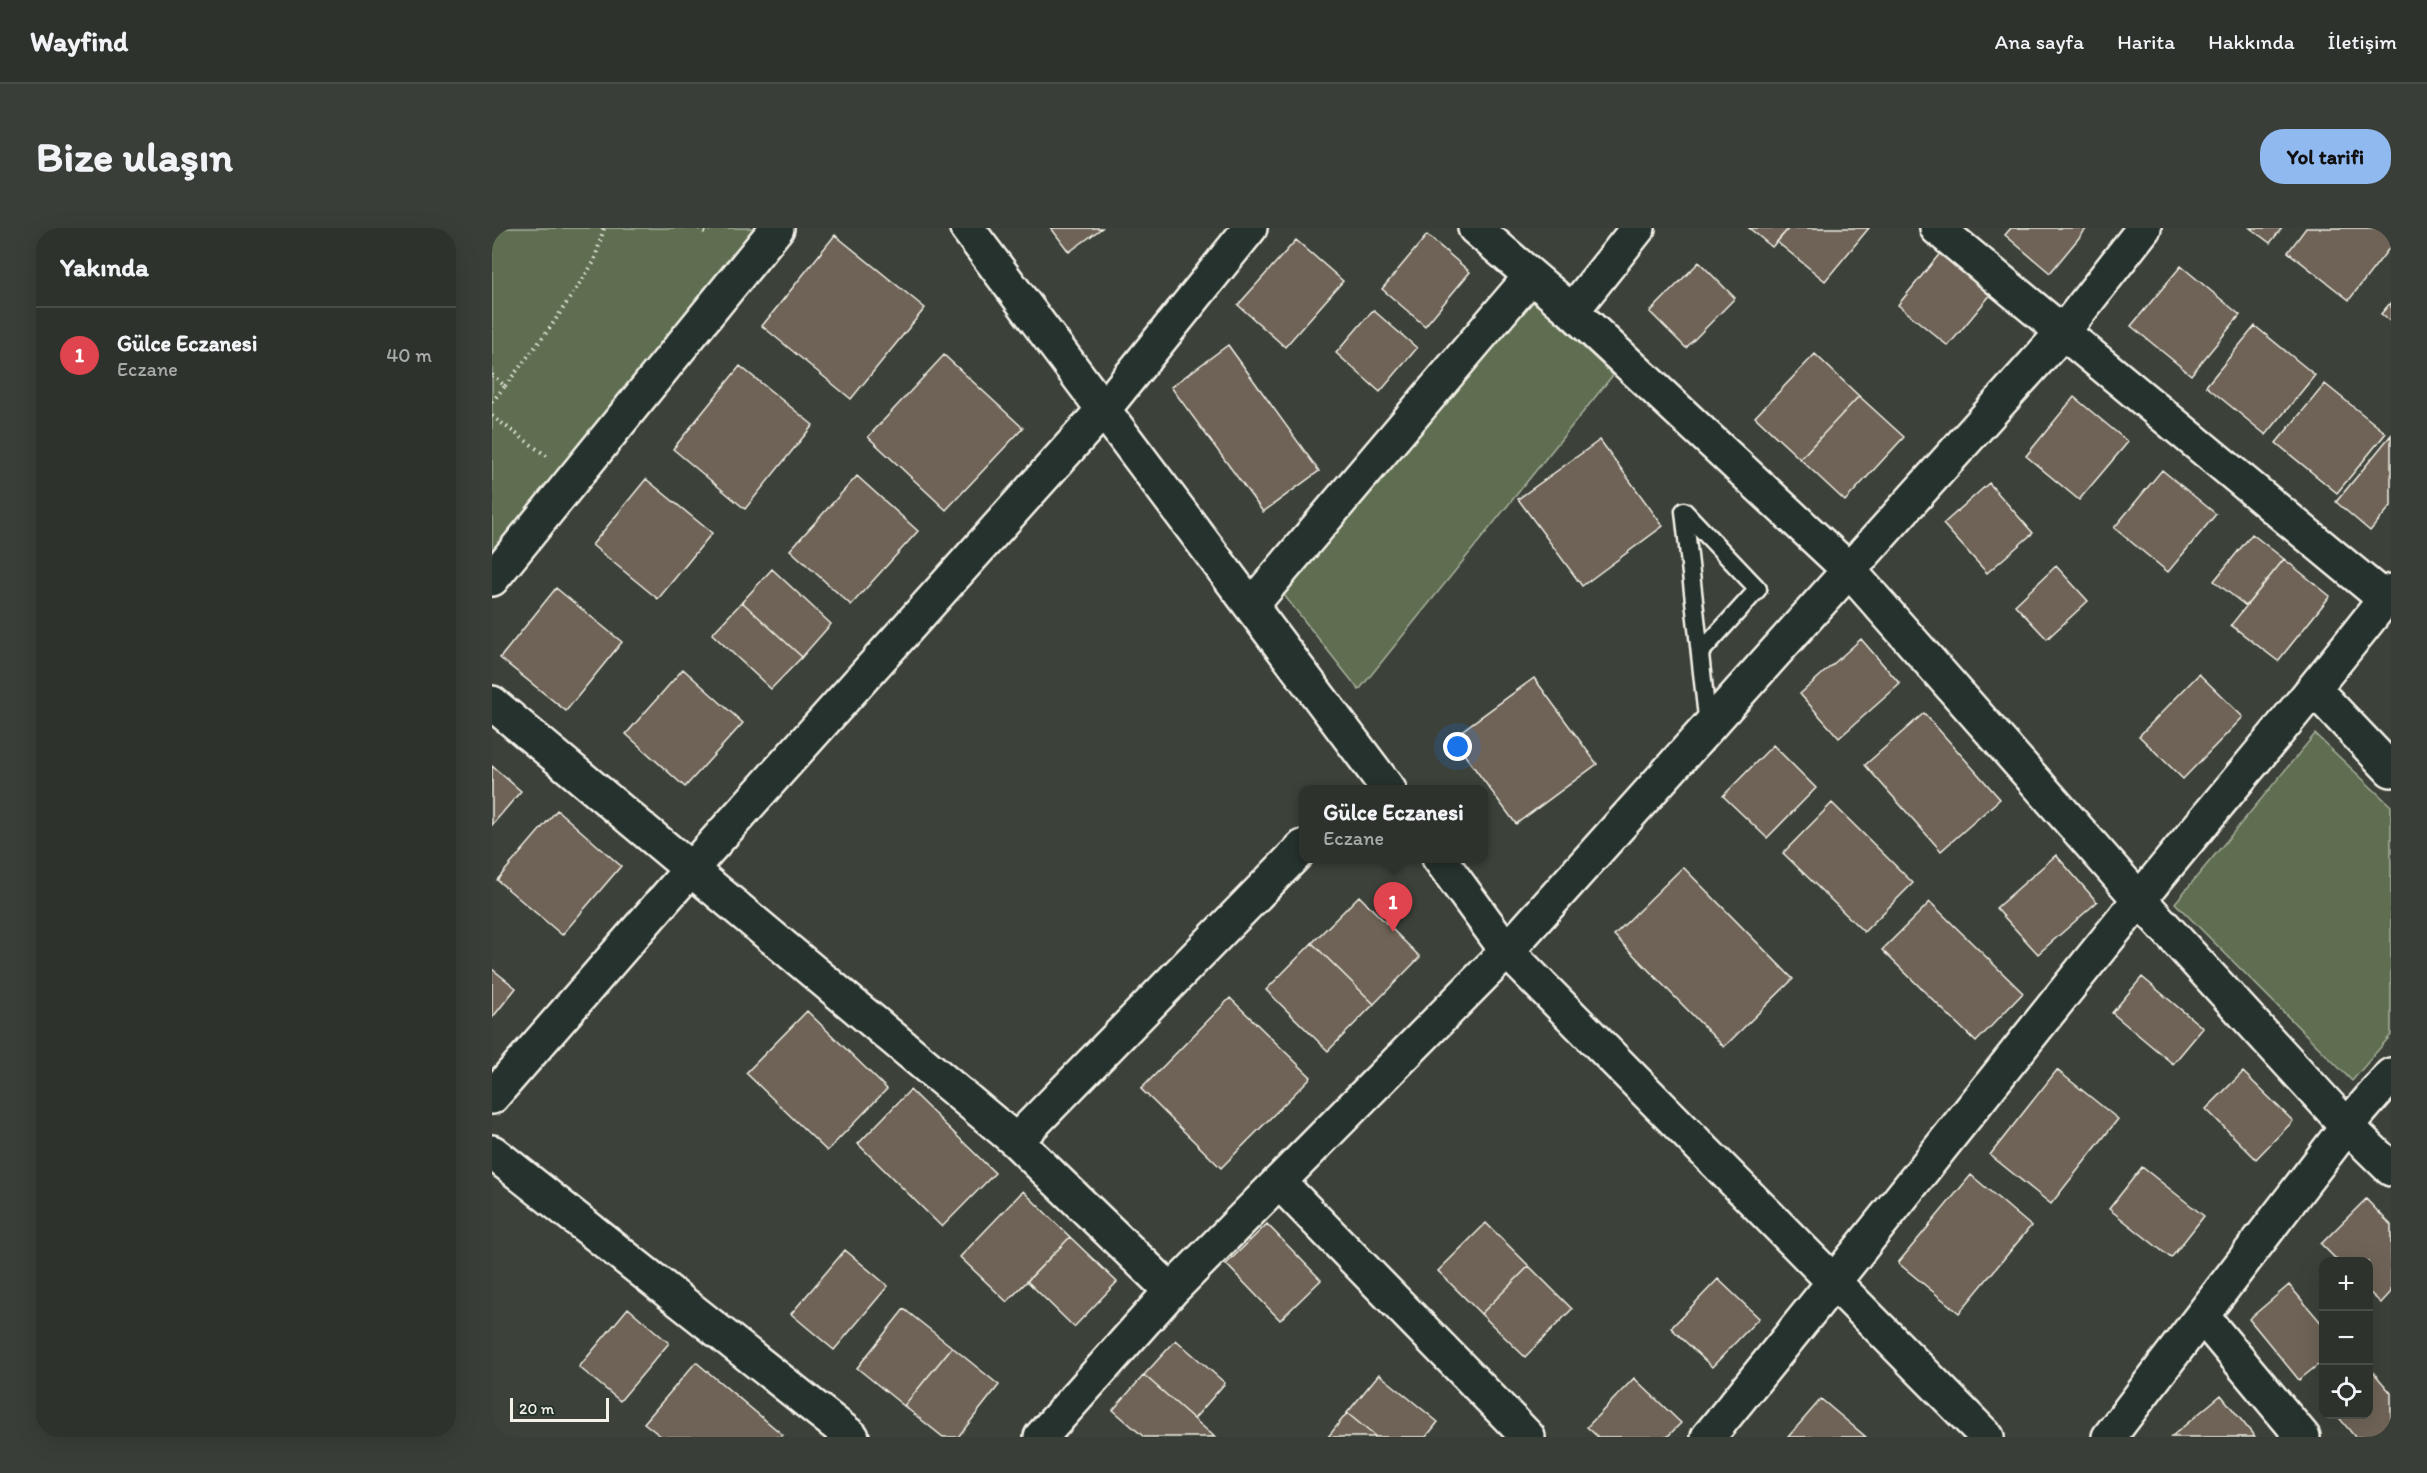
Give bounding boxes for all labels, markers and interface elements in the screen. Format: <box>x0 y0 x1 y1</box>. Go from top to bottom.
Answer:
text: Wayfind <box>30 24 128 58</box>
text: Ana sayfa <box>1995 29 2084 54</box>
text: Harita <box>2117 29 2175 54</box>
text: Hakkında <box>2208 29 2295 54</box>
text: İletişim <box>2328 29 2397 54</box>
button: Yol tarifi <box>2260 129 2391 184</box>
text: Bize ulaşın <box>36 131 233 182</box>
text: Yakında <box>60 251 149 283</box>
text: Gülce Eczanesi <box>117 330 257 357</box>
text: 1 <box>75 343 84 367</box>
text: 40 m <box>386 343 432 367</box>
text: Eczane <box>117 357 178 381</box>
your location <box>1443 732 1472 761</box>
popup <box>1299 785 1488 863</box>
text: Gülce Eczanesi <box>1323 799 1464 826</box>
text: Eczane <box>1323 826 1384 850</box>
pin: 1 <box>1374 882 1412 932</box>
map controls <box>2319 1257 2373 1419</box>
button: + <box>2319 1257 2373 1311</box>
button: − <box>2319 1311 2373 1365</box>
button: locate <box>2319 1365 2373 1419</box>
scale bar <box>510 1395 609 1422</box>
text: 20 m <box>519 1399 554 1418</box>

